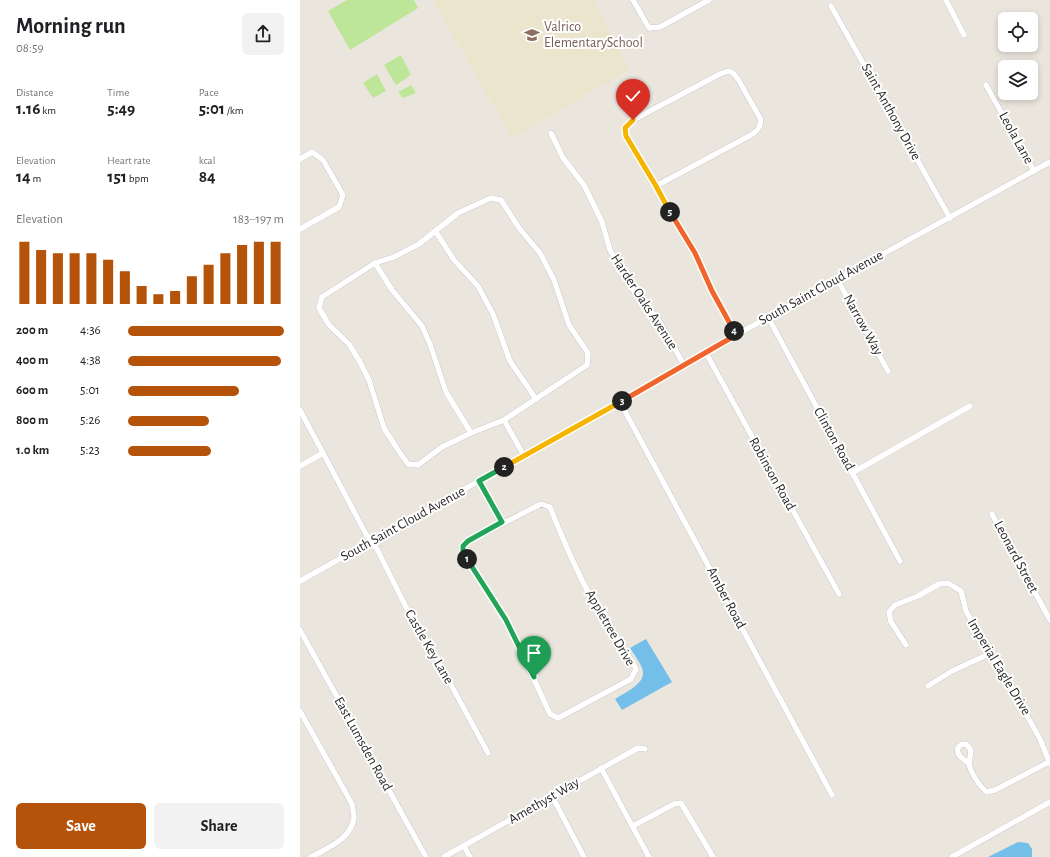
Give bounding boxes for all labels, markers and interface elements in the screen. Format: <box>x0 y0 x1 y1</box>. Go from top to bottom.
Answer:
map controls <box>998 12 1038 100</box>
button: locate <box>998 12 1038 52</box>
button: share <box>242 13 284 55</box>
text: Morning run <box>16 15 126 37</box>
place label: Valrico ElementarySchool <box>544 20 643 50</box>
school or university icon: Valrico ElementarySchool <box>523 26 541 44</box>
text: 08:59 <box>16 42 44 55</box>
button: layers <box>998 60 1038 100</box>
street label: Saint Anthony Drive <box>859 61 923 163</box>
pin <box>616 79 650 120</box>
icon: check <box>622 85 644 107</box>
text: Distance <box>16 87 53 98</box>
text: Time <box>107 87 129 98</box>
text: Pace <box>199 87 218 98</box>
text: 1.16 <box>16 100 40 117</box>
text: 5:49 <box>107 100 135 117</box>
text: 5:01 <box>199 100 225 117</box>
text: km <box>40 105 56 116</box>
text: /km <box>225 105 244 116</box>
street label: Leola Lane <box>996 110 1036 166</box>
text: Elevation <box>16 155 56 166</box>
text: Heart rate <box>107 155 151 166</box>
text: kcal <box>199 155 215 166</box>
text: 14 <box>16 168 31 185</box>
text: 151 <box>107 168 127 185</box>
text: 84 <box>199 168 216 185</box>
text: m <box>31 173 41 184</box>
text: bpm <box>127 173 149 184</box>
pin: 5 <box>660 202 680 222</box>
text: 5 <box>668 206 672 217</box>
text: Elevation <box>16 213 63 226</box>
text: 183–197 m <box>233 213 284 226</box>
street label: South Saint Cloud Avenue <box>757 248 885 328</box>
street label: Harder Oaks Avenue <box>608 252 680 352</box>
street label: Narrow Way <box>841 292 885 358</box>
pin: 4 <box>724 321 744 341</box>
text: 200 m <box>16 324 48 337</box>
text: 4:36 <box>80 324 101 337</box>
text: 4 <box>731 325 737 336</box>
text: 400 m <box>16 354 49 367</box>
text: 4:38 <box>80 354 101 367</box>
text: 600 m <box>16 384 48 397</box>
text: 5:01 <box>80 384 100 397</box>
pin: 3 <box>612 391 632 411</box>
text: 3 <box>620 395 624 406</box>
street label: Clinton Road <box>811 405 857 473</box>
text: 800 m <box>16 414 48 427</box>
text: 5:26 <box>80 414 100 427</box>
street label: Robinson Road <box>746 435 798 513</box>
text: 1.0 km <box>16 444 49 457</box>
text: 5:23 <box>80 444 100 457</box>
pin: 2 <box>494 457 514 477</box>
text: 2 <box>501 461 507 472</box>
street label: South Saint Cloud Avenue <box>339 484 467 564</box>
street label: Leonard Street <box>991 519 1041 596</box>
pin: 1 <box>457 549 477 569</box>
text: 1 <box>465 553 469 564</box>
street label: Amber Road <box>704 565 748 631</box>
street label: Appletree Drive <box>583 588 637 668</box>
street label: Castle Key Lane <box>402 607 456 687</box>
street label: Imperial Eagle Drive <box>965 616 1033 718</box>
pin <box>517 636 551 677</box>
icon: arrive <box>523 642 545 664</box>
street label: East Lumsden Road <box>331 695 395 793</box>
street label: Amethyst Way <box>506 775 582 827</box>
button: Save <box>16 803 146 849</box>
button: Share <box>154 803 284 849</box>

